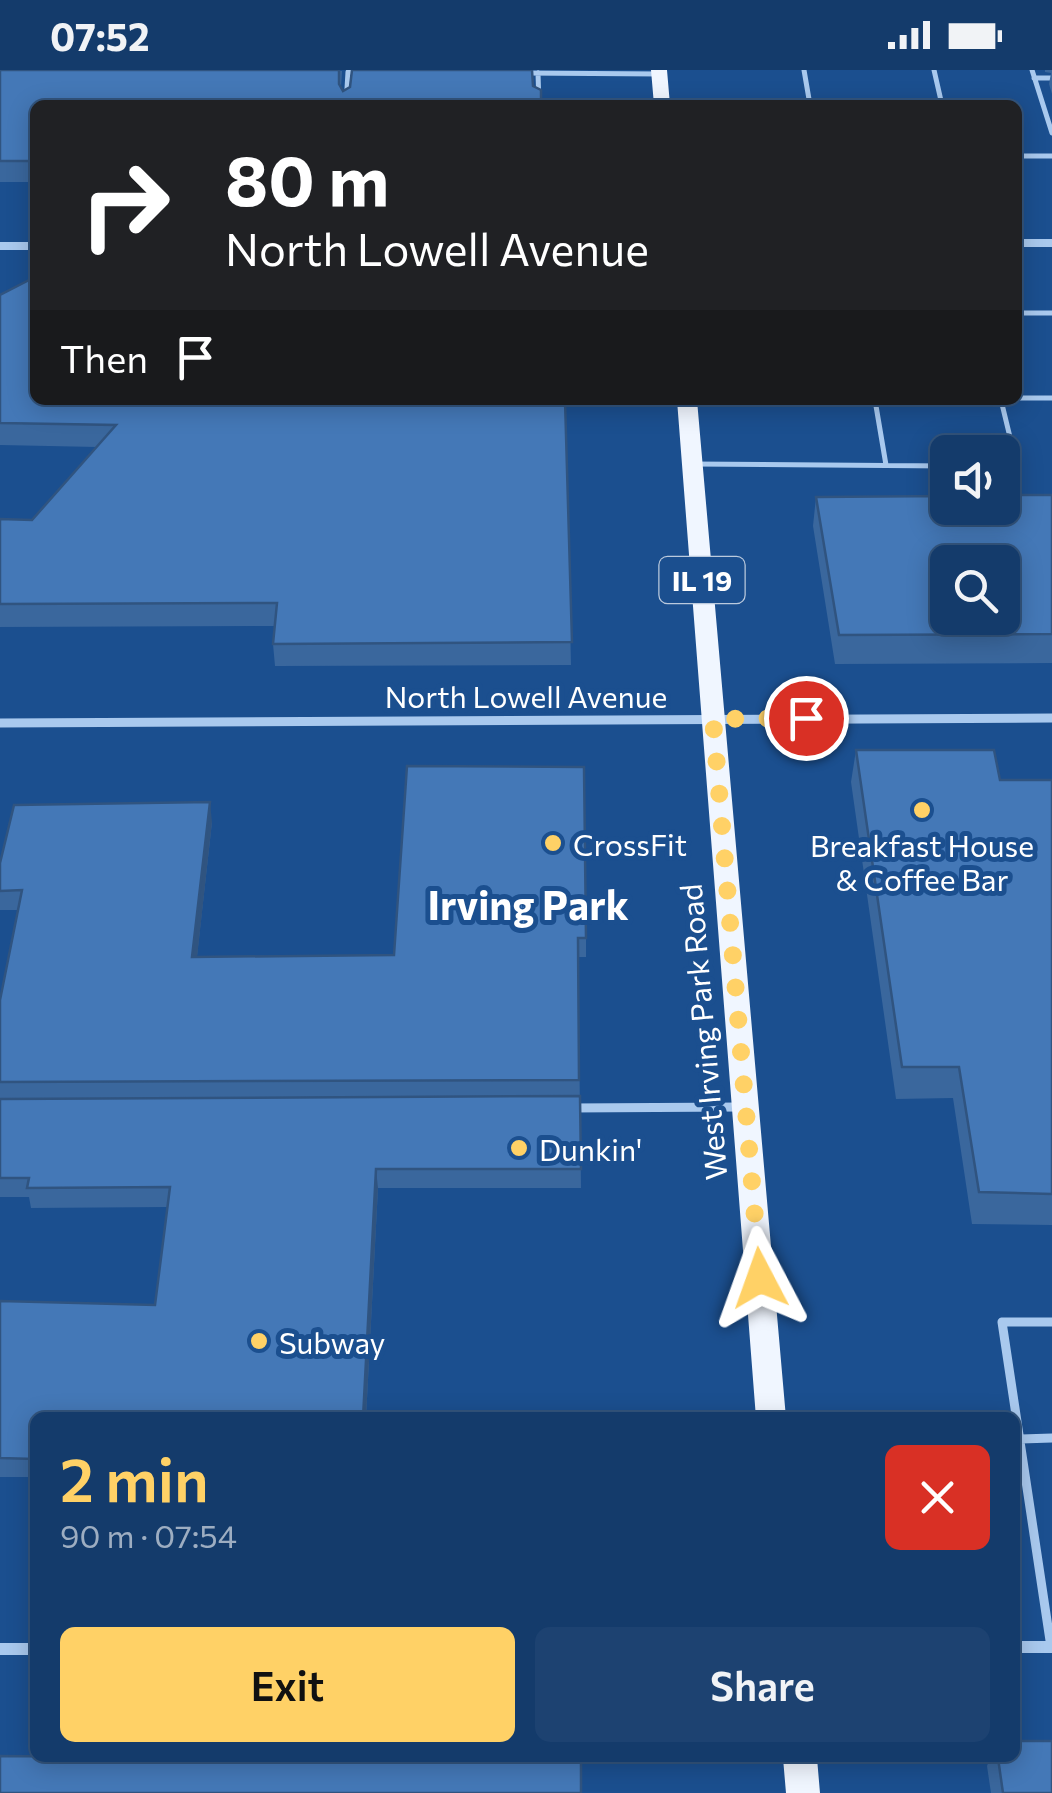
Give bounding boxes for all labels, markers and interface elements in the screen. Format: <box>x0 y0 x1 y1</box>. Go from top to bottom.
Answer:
text: 07:52 <box>50 12 150 59</box>
text: 80 m <box>225 135 389 220</box>
icon: right <box>60 140 190 270</box>
text: North Lowell Avenue <box>225 220 649 275</box>
icon: arrive <box>168 330 223 385</box>
text: Then <box>60 334 148 381</box>
map controls <box>930 435 1020 635</box>
button: sound <box>930 435 1020 525</box>
button: search <box>930 545 1020 635</box>
road number: IL 19 <box>660 557 744 603</box>
pin <box>764 676 849 761</box>
street label: North Lowell Avenue <box>385 677 667 714</box>
icon: arrive <box>779 691 834 746</box>
marker: Breakfast House & Coffee Bar <box>911 799 933 821</box>
place label: CrossFit <box>573 825 687 862</box>
place label: Breakfast House & Coffee Bar <box>810 826 1034 897</box>
marker: CrossFit <box>542 832 564 854</box>
district label: Irving Park <box>427 879 629 928</box>
street label: West Irving Park Road <box>671 882 733 1182</box>
place label: Dunkin' <box>539 1130 642 1167</box>
marker: Dunkin' <box>508 1137 530 1159</box>
position arrow <box>708 1226 812 1330</box>
place label: Subway <box>279 1323 385 1360</box>
marker: Subway <box>248 1330 270 1352</box>
text: 2 min <box>60 1441 209 1514</box>
button: close <box>885 1445 990 1550</box>
text: 90 m · 07:54 <box>60 1515 237 1555</box>
button: Exit <box>60 1627 515 1742</box>
button: Share <box>535 1627 990 1742</box>

